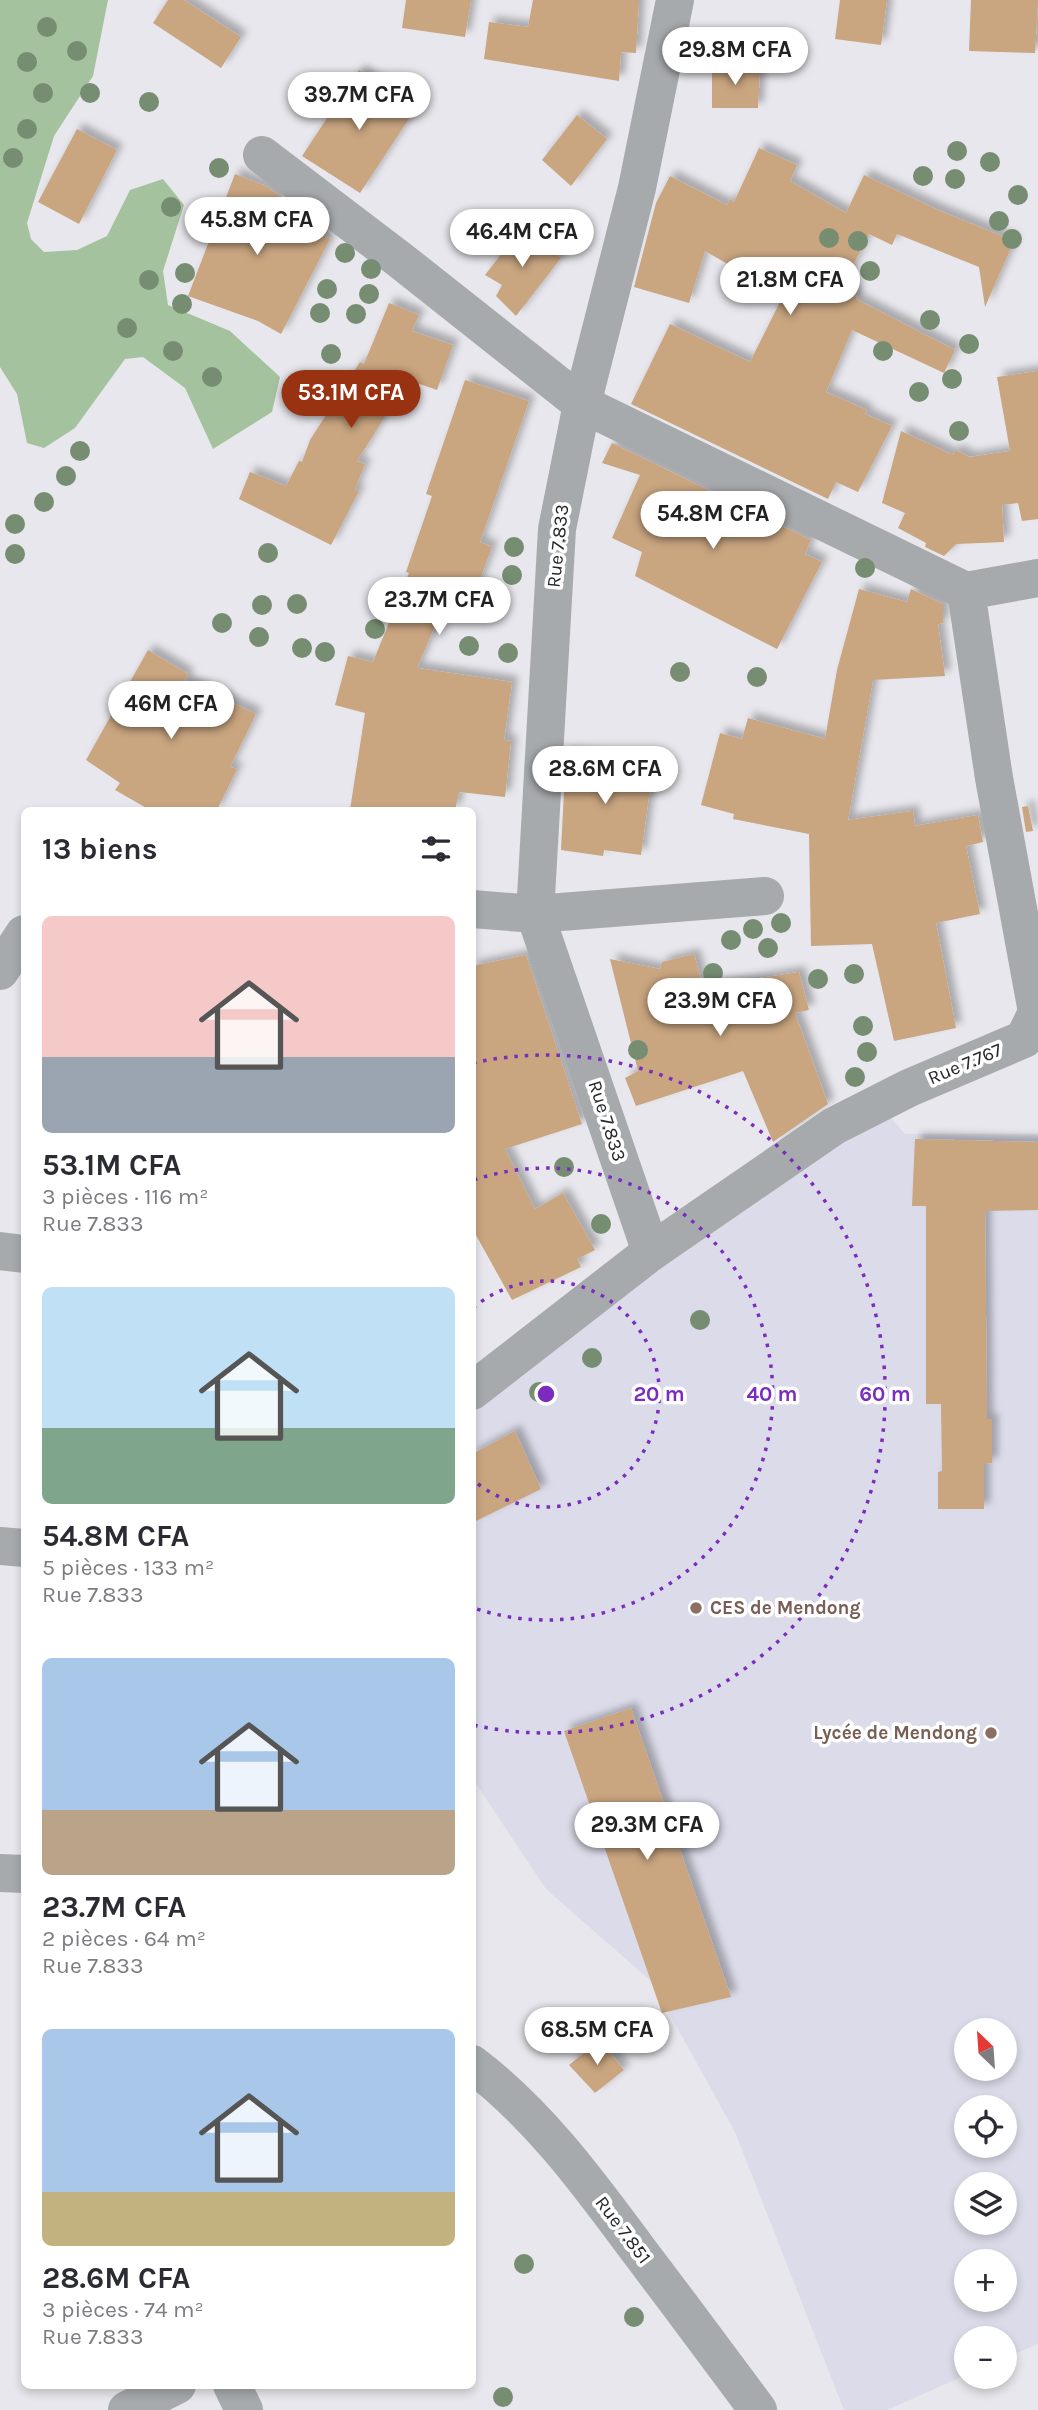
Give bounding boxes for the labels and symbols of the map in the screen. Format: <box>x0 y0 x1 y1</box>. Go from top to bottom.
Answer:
pin: 29.8M CFA <box>655 28 815 87</box>
pin: 39.7M CFA <box>279 72 439 132</box>
pin: 45.8M CFA <box>177 198 337 257</box>
pin: 46.4M CFA <box>442 210 602 269</box>
pin: 21.8M CFA <box>710 258 870 317</box>
pin: 53.1M CFA <box>271 370 431 430</box>
pin: 54.8M CFA <box>633 491 793 551</box>
street label: Rue 7.833 <box>543 503 573 589</box>
pin: 23.7M CFA <box>359 578 519 637</box>
pin: 46M CFA <box>106 682 236 741</box>
pin: 28.6M CFA <box>525 746 685 806</box>
pin: 23.9M CFA <box>640 978 800 1038</box>
street label: Rue 7.767 <box>925 1039 1005 1089</box>
street label: Rue 7.833 <box>584 1078 630 1164</box>
centre of rings <box>534 1382 558 1406</box>
text: 20 m <box>633 1382 685 1406</box>
text: 40 m <box>746 1382 798 1406</box>
text: 60 m <box>859 1382 911 1406</box>
place label: CES de Mendong <box>710 1597 860 1619</box>
marker: CES de Mendong <box>688 1600 704 1616</box>
place label: Lycée de Mendong <box>813 1722 977 1744</box>
marker: Lycée de Mendong <box>983 1725 999 1741</box>
pin: 29.3M CFA <box>567 1802 727 1862</box>
pin: 68.5M CFA <box>517 2008 677 2067</box>
north arrow <box>954 2018 1017 2081</box>
street label: Rue 7.851 <box>591 2192 655 2268</box>

